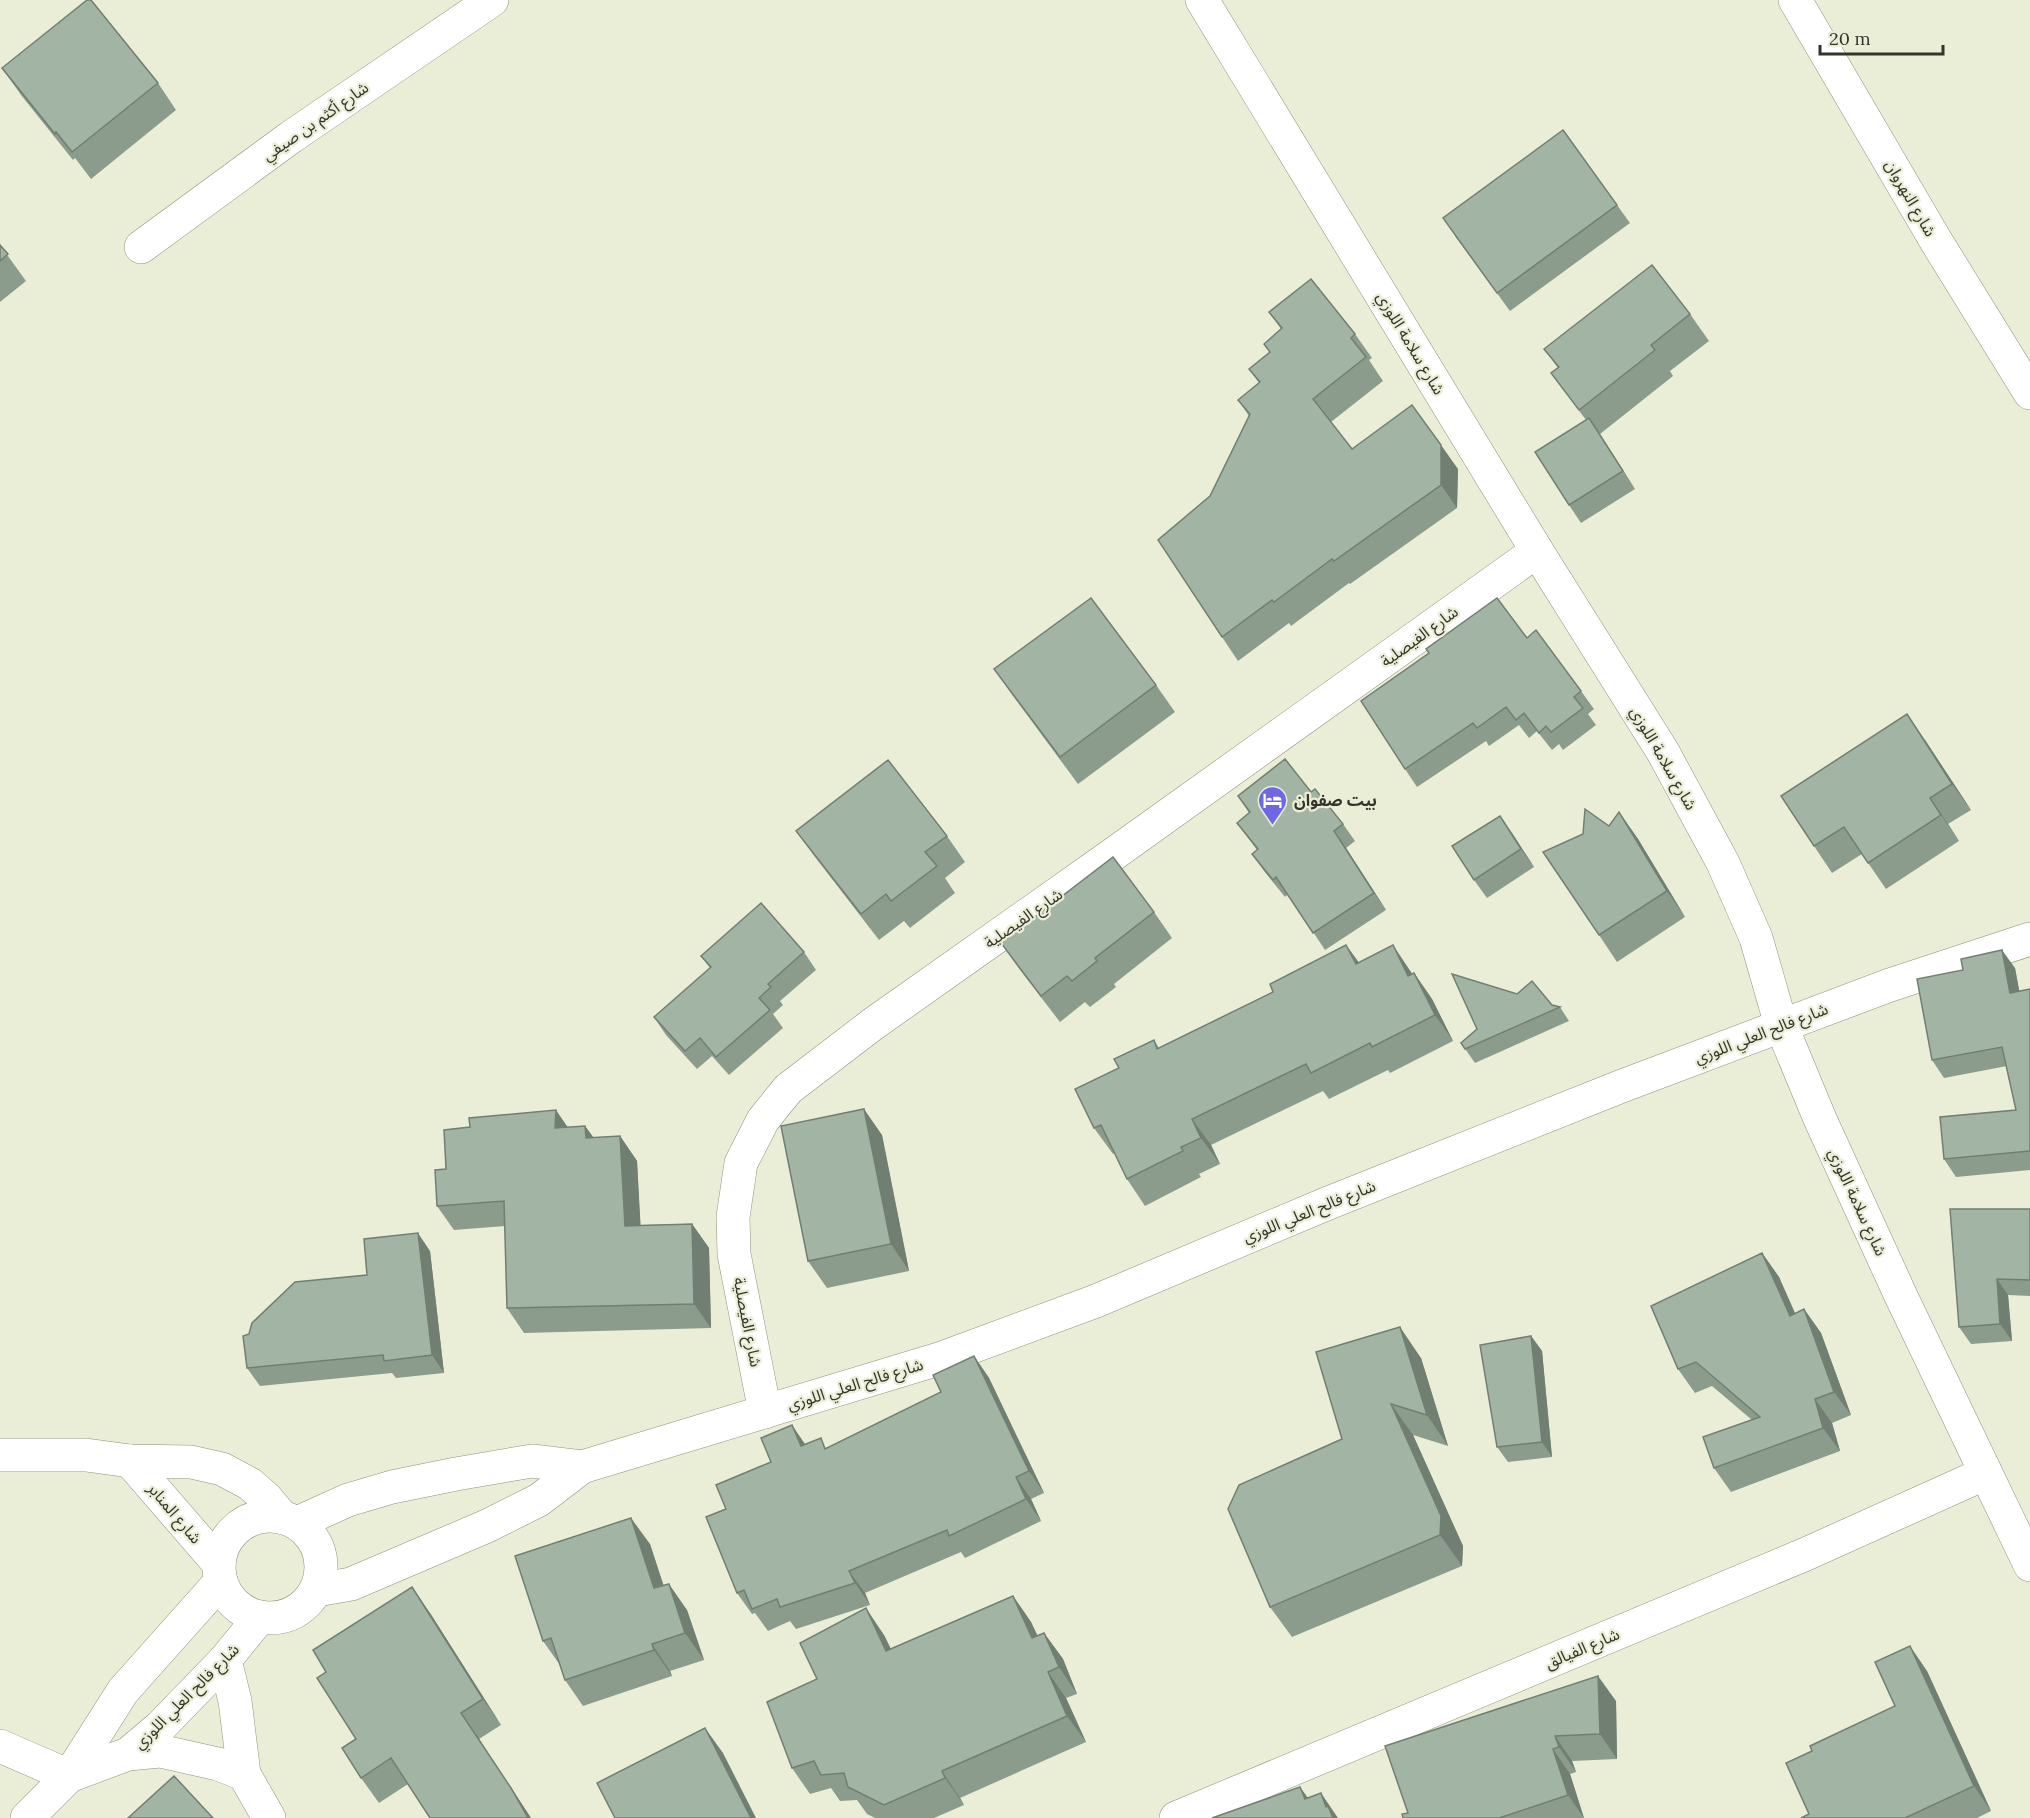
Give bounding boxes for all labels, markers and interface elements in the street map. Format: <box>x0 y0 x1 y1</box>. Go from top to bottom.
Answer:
scale bar <box>1820 18 1943 56</box>
text: 20 m <box>1829 27 1871 50</box>
street label: شارع أكثم بن صيفي <box>258 77 374 168</box>
street label: شارع النهروان <box>1878 156 1941 241</box>
street label: شارع سلامة اللوزي <box>1370 288 1450 400</box>
street label: شارع الفيصلية <box>1376 601 1463 673</box>
street label: شارع سلامة اللوزي <box>1624 703 1702 815</box>
hotel icon: بيت صفوان <box>1257 784 1289 826</box>
place label: بيت صفوان <box>1294 790 1377 810</box>
street label: شارع الفيصلية <box>980 884 1068 955</box>
street label: شارع فالح العلي اللوزي <box>1691 998 1832 1070</box>
street label: شارع سلامة اللوزي <box>1822 1145 1892 1260</box>
street label: شارع فالح العلي اللوزي <box>1240 1175 1379 1250</box>
street label: شارع الفيصلية <box>727 1275 766 1369</box>
street label: شارع فالح العلي اللوزي <box>784 1354 926 1417</box>
street label: شارع المنابر <box>141 1478 206 1549</box>
street label: شارع الفيالق <box>1542 1623 1623 1675</box>
street label: شارع فالح العلي اللوزي <box>129 1639 245 1755</box>

